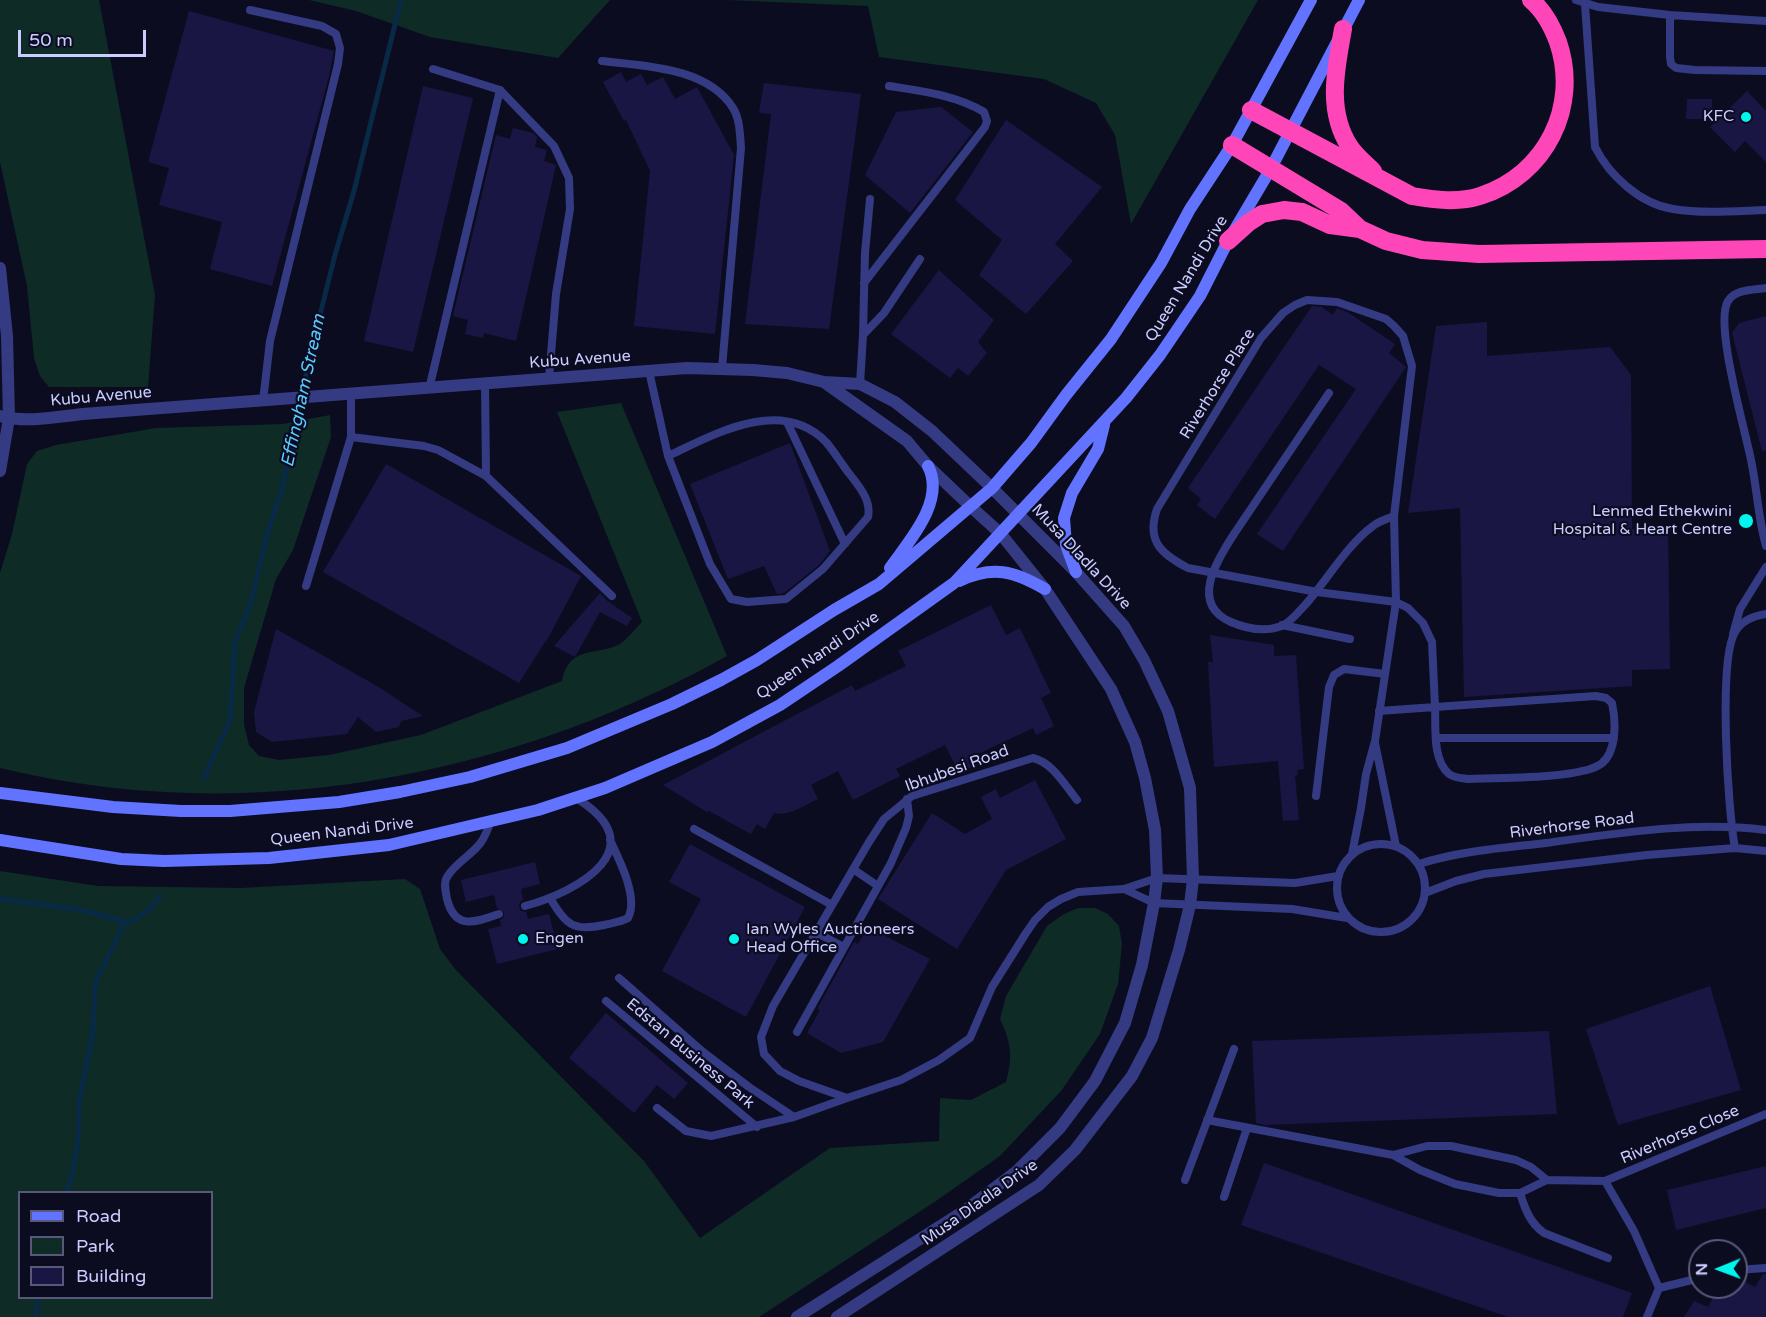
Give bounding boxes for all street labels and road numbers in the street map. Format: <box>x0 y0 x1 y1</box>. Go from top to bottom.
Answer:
street label: Queen Nandi Drive <box>1142 212 1232 346</box>
street label: Riverhorse Place <box>1176 325 1260 443</box>
street label: Kubu Avenue <box>529 347 631 373</box>
street label: Kubu Avenue <box>49 383 153 411</box>
street label: Musa Dladla Drive <box>1027 500 1135 614</box>
street label: Queen Nandi Drive <box>753 608 883 704</box>
street label: Ibhubesi Road <box>902 741 1012 797</box>
street label: Riverhorse Road <box>1508 809 1636 843</box>
street label: Queen Nandi Drive <box>269 814 415 850</box>
street label: Edstan Business Park <box>622 995 758 1113</box>
street label: Riverhorse Close <box>1618 1101 1742 1169</box>
street label: Musa Dladla Drive <box>918 1156 1042 1250</box>

